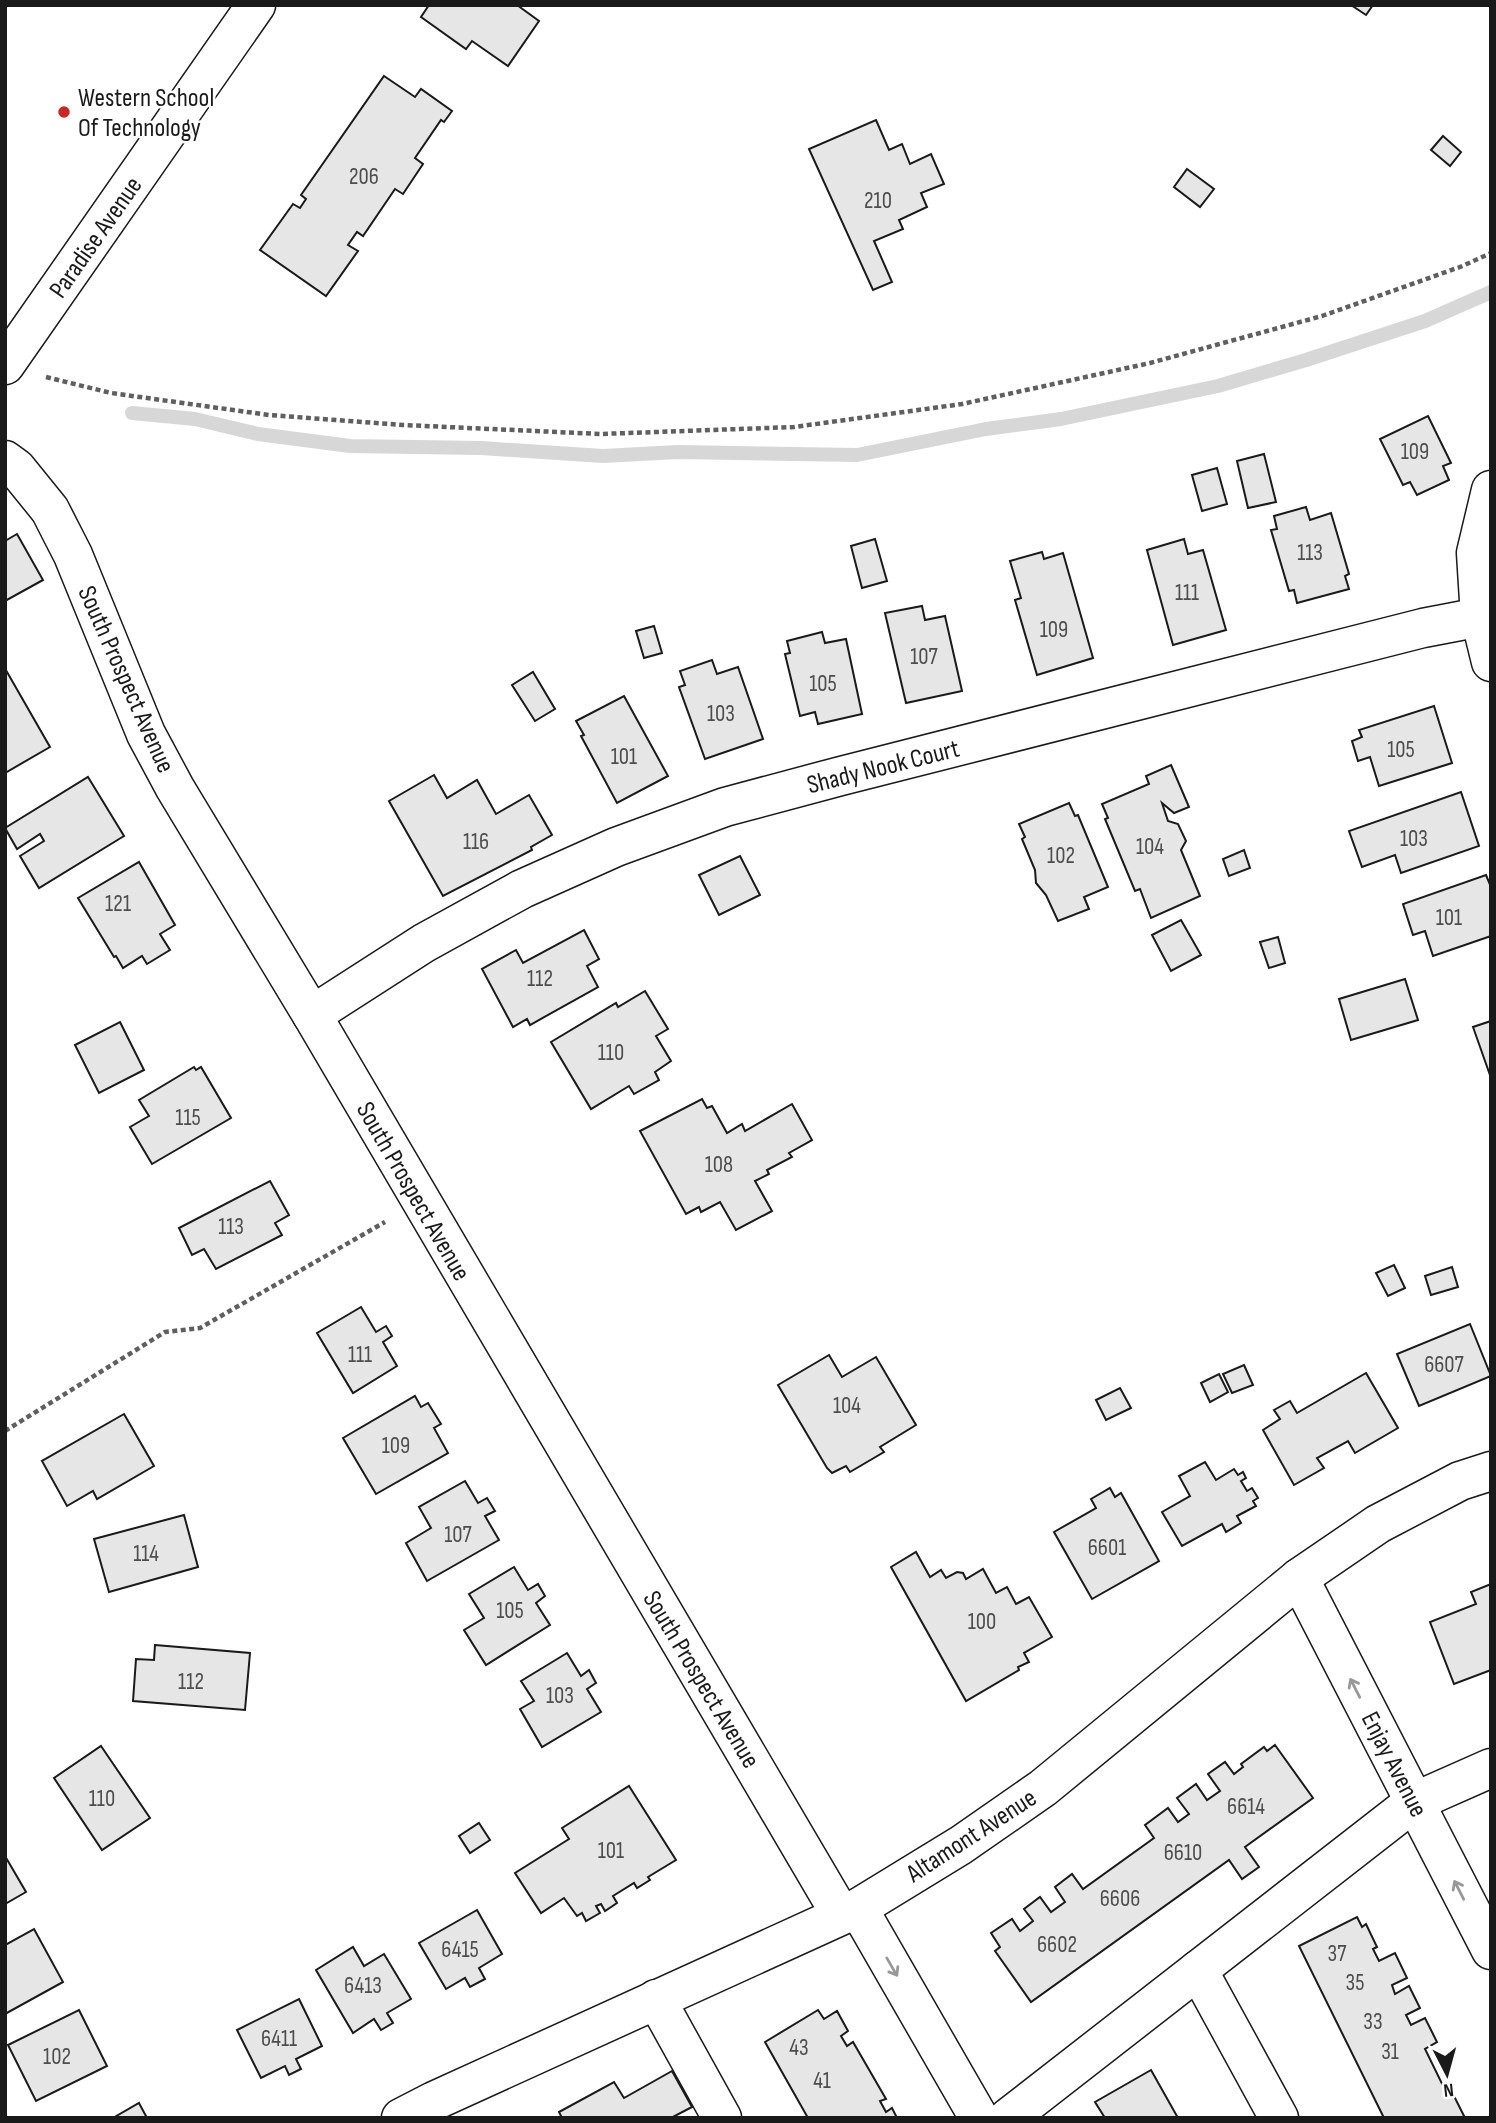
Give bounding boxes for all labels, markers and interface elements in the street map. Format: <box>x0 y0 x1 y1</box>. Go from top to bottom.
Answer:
place label: Western School Of Technology <box>78 83 214 144</box>
marker: Western School Of Technology <box>56 104 72 120</box>
house number: 206 <box>349 163 379 191</box>
street label: Paradise Avenue <box>43 171 149 304</box>
house number: 210 <box>864 187 892 215</box>
house number: 109 <box>1401 438 1429 466</box>
house number: 113 <box>1297 539 1323 567</box>
house number: 111 <box>1175 579 1199 607</box>
street label: South Prospect Avenue <box>71 581 181 778</box>
house number: 109 <box>1040 616 1068 644</box>
house number: 107 <box>910 643 938 671</box>
house number: 105 <box>809 670 837 698</box>
house number: 103 <box>707 700 735 728</box>
street label: Shady Nook Court <box>804 734 963 801</box>
house number: 105 <box>1387 736 1415 764</box>
house number: 101 <box>611 743 637 771</box>
house number: 103 <box>1400 825 1428 853</box>
house number: 116 <box>463 828 489 856</box>
house number: 104 <box>1136 833 1164 861</box>
house number: 102 <box>1047 842 1075 870</box>
house number: 121 <box>105 890 131 918</box>
house number: 101 <box>1436 904 1462 932</box>
house number: 112 <box>527 965 553 993</box>
house number: 110 <box>598 1039 624 1067</box>
street label: South Prospect Avenue <box>349 1097 476 1287</box>
house number: 115 <box>175 1104 201 1132</box>
house number: 108 <box>705 1151 733 1179</box>
house number: 113 <box>218 1213 244 1241</box>
house number: 111 <box>348 1341 372 1369</box>
house number: 6607 <box>1424 1351 1464 1379</box>
house number: 104 <box>833 1392 861 1420</box>
house number: 109 <box>382 1432 410 1460</box>
house number: 107 <box>444 1521 472 1549</box>
house number: 6601 <box>1088 1534 1126 1562</box>
house number: 114 <box>133 1540 159 1568</box>
street label: South Prospect Avenue <box>636 1586 766 1774</box>
house number: 105 <box>496 1597 524 1625</box>
house number: 100 <box>968 1608 996 1636</box>
house number: 112 <box>178 1668 204 1696</box>
one-way arrow <box>1348 1678 1362 1698</box>
house number: 103 <box>546 1682 574 1710</box>
street label: Enjay Avenue <box>1354 1707 1433 1823</box>
street label: Altamont Avenue <box>900 1783 1043 1890</box>
house number: 110 <box>89 1785 115 1813</box>
house number: 6614 <box>1227 1793 1265 1821</box>
house number: 101 <box>598 1837 624 1865</box>
house number: 6610 <box>1164 1839 1202 1867</box>
one-way arrow <box>1452 1880 1466 1901</box>
house number: 6606 <box>1100 1885 1140 1913</box>
house number: 6602 <box>1037 1931 1077 1959</box>
house number: 6415 <box>441 1936 479 1964</box>
house number: 37 <box>1328 1940 1346 1968</box>
one-way arrow <box>885 1956 899 1976</box>
house number: 35 <box>1346 1969 1364 1997</box>
house number: 6413 <box>344 1972 382 2000</box>
house number: 33 <box>1363 2008 1383 2036</box>
house number: 6411 <box>261 2025 297 2053</box>
house number: 43 <box>789 2034 809 2062</box>
house number: 31 <box>1381 2038 1399 2066</box>
north arrow <box>1412 2039 1482 2109</box>
house number: 102 <box>43 2043 71 2071</box>
house number: 41 <box>813 2067 831 2095</box>
text: N <box>1442 2077 1455 2101</box>

